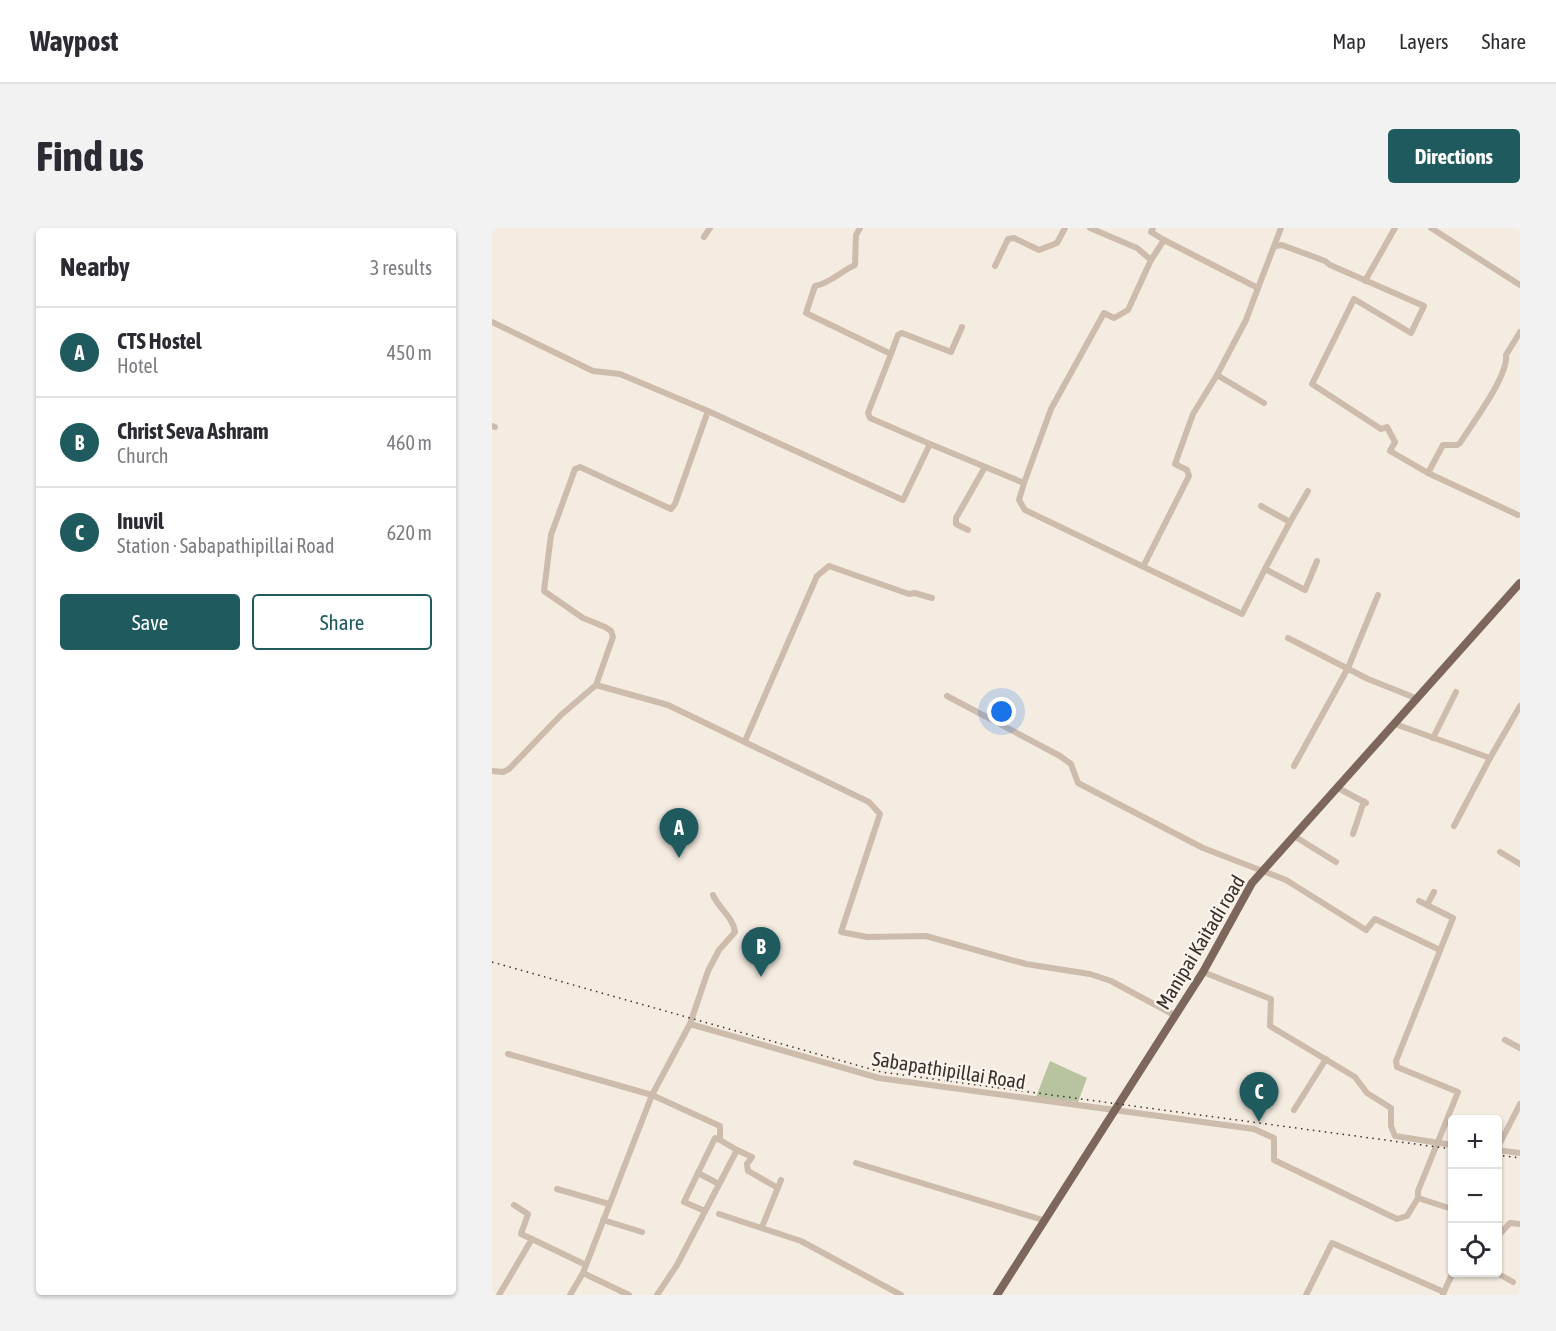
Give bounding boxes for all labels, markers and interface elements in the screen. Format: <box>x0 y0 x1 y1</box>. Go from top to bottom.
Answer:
text: Waypost <box>30 25 118 57</box>
text: Map <box>1332 29 1366 53</box>
text: Layers <box>1399 29 1449 53</box>
text: Share <box>1482 29 1526 53</box>
button: Directions <box>1388 129 1520 183</box>
text: Find us <box>36 132 144 180</box>
text: Nearby <box>60 252 130 282</box>
text: 3 results <box>370 256 432 279</box>
text: CTS Hostel <box>117 328 202 354</box>
text: A <box>75 341 84 364</box>
text: 450 m <box>387 341 432 364</box>
text: Hotel <box>117 354 158 377</box>
text: Christ Seva Ashram <box>117 418 269 444</box>
text: B <box>75 431 84 454</box>
text: 460 m <box>387 431 432 454</box>
text: Church <box>117 444 168 467</box>
text: Inuvil <box>117 508 164 534</box>
text: C <box>75 521 84 544</box>
text: 620 m <box>387 521 432 544</box>
text: Station · Sabapathipillai Road <box>117 534 335 557</box>
button: Save <box>60 594 240 650</box>
button: Share <box>252 594 432 650</box>
your location <box>987 697 1016 726</box>
pin: A <box>660 808 699 858</box>
street label: Manipai Kaitadi road <box>1151 871 1249 1013</box>
pin: B <box>742 928 780 977</box>
street label: Sabapathipillai Road <box>871 1047 1027 1093</box>
pin: C <box>1240 1072 1278 1122</box>
map controls <box>1448 1115 1502 1277</box>
button: + <box>1448 1115 1502 1169</box>
button: − <box>1448 1169 1502 1223</box>
button: locate <box>1448 1223 1502 1277</box>

